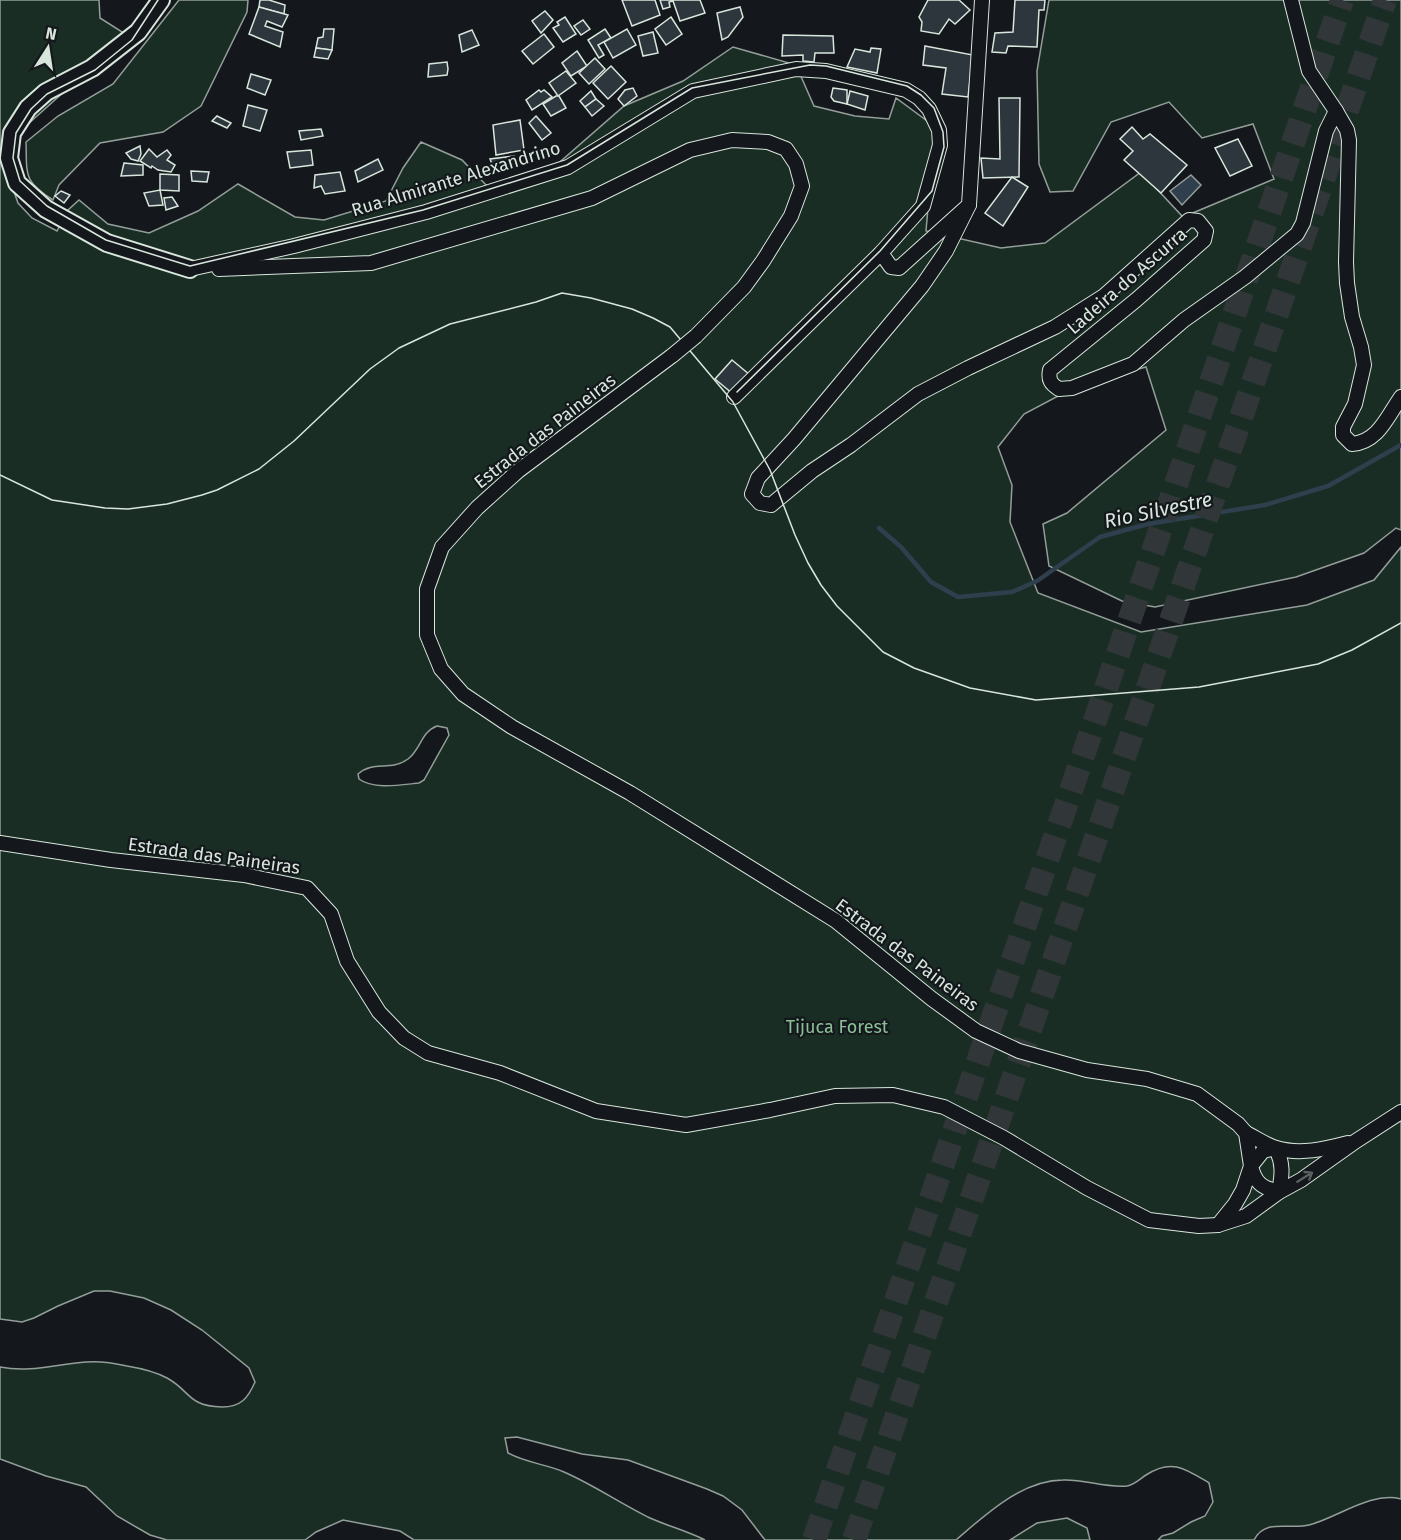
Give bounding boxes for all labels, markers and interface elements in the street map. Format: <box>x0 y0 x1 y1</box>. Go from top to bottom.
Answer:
north arrow <box>18 18 78 78</box>
text: N <box>44 23 58 44</box>
street label: Rua Almirante Alexandrino <box>349 137 563 221</box>
street label: Ladeira do Ascurra <box>1062 223 1192 339</box>
street label: Estrada das Paineiras <box>470 369 620 493</box>
water label: Rio Silvestre <box>1102 487 1214 533</box>
street label: Estrada das Paineiras <box>127 833 301 879</box>
street label: Estrada das Paineiras <box>831 894 983 1016</box>
park label: Tijuca Forest <box>786 1016 889 1038</box>
one-way arrow <box>1296 1171 1313 1183</box>

